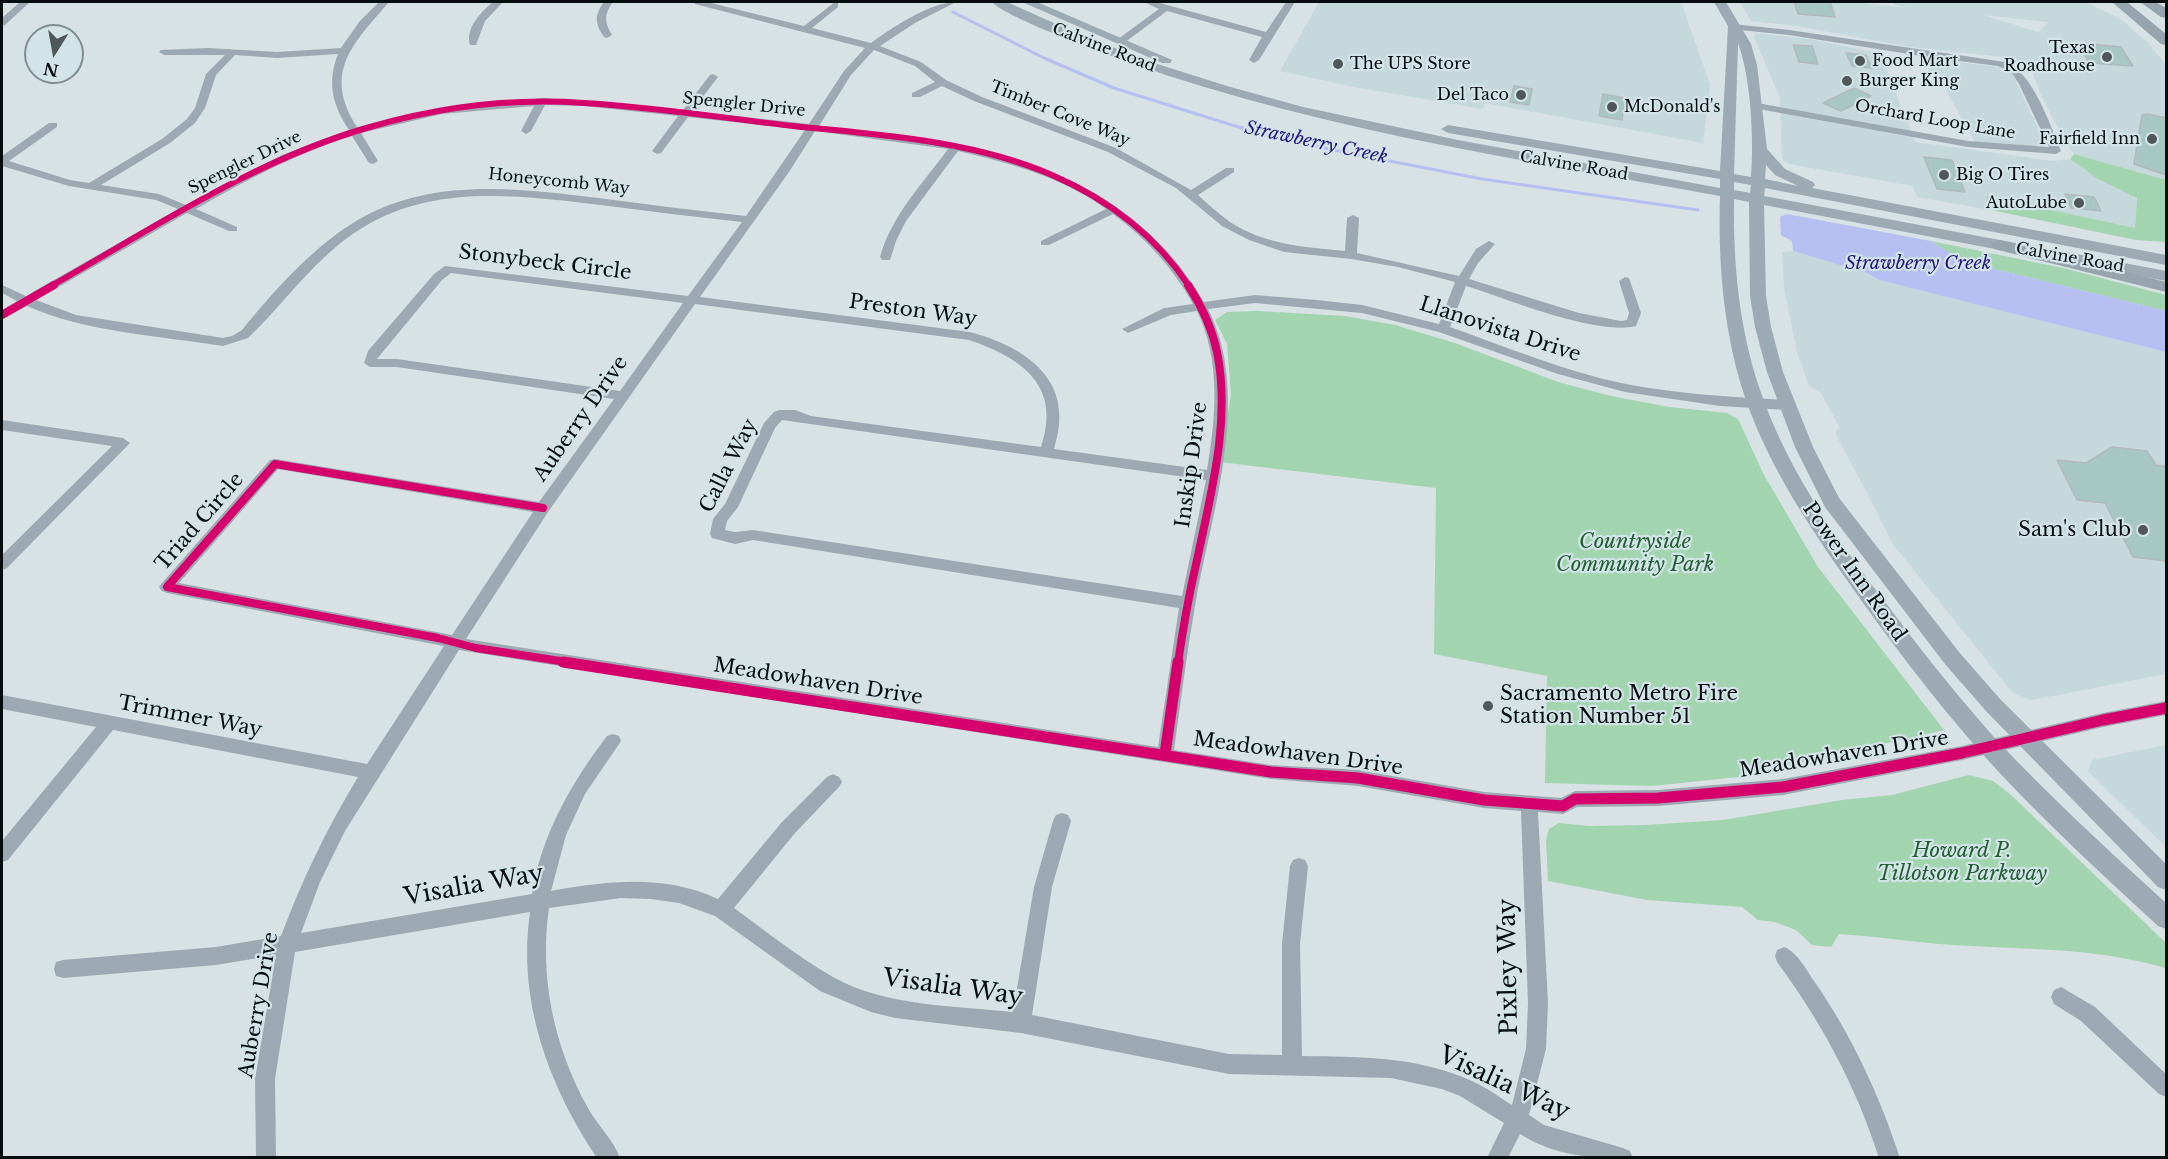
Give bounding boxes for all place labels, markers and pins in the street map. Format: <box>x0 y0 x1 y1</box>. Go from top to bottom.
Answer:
place label: Texas Roadhouse <box>2004 38 2095 76</box>
marker: Texas Roadhouse <box>2100 50 2114 64</box>
place label: Food Mart <box>1872 51 1958 71</box>
place label: The UPS Store <box>1350 54 1471 74</box>
marker: Food Mart <box>1853 54 1867 68</box>
marker: The UPS Store <box>1331 57 1345 71</box>
place label: Burger King <box>1859 71 1959 91</box>
marker: Burger King <box>1840 74 1854 88</box>
place label: Del Taco <box>1437 85 1509 105</box>
marker: Del Taco <box>1514 88 1528 102</box>
place label: McDonald's <box>1624 97 1721 117</box>
marker: McDonald's <box>1605 100 1619 114</box>
place label: Fairfield Inn <box>2039 129 2140 149</box>
marker: Fairfield Inn <box>2145 132 2159 146</box>
place label: Big O Tires <box>1956 165 2049 185</box>
marker: Big O Tires <box>1937 168 1951 182</box>
place label: AutoLube <box>1986 193 2067 213</box>
marker: AutoLube <box>2072 196 2086 210</box>
place label: Sam's Club <box>2018 518 2131 542</box>
marker: Sam's Club <box>2136 523 2150 537</box>
place label: Sacramento Metro Fire Station Number 51 <box>1500 682 1738 729</box>
marker: Sacramento Metro Fire Station Number 51 <box>1481 699 1495 713</box>

